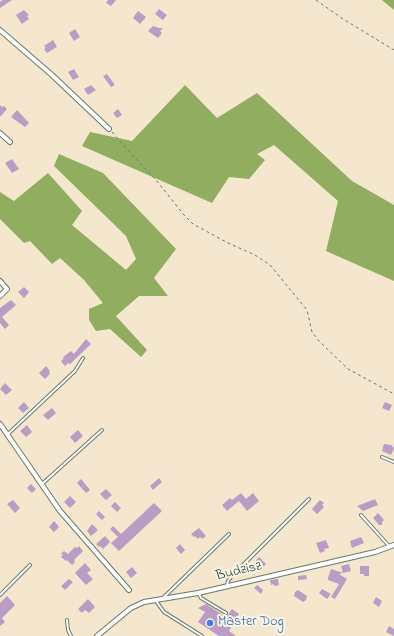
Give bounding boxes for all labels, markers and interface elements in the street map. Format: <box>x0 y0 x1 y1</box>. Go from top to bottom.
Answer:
street label: Budzisz <box>214 559 264 585</box>
place label: Master Dog <box>218 615 284 631</box>
marker: Master Dog <box>205 618 215 628</box>

